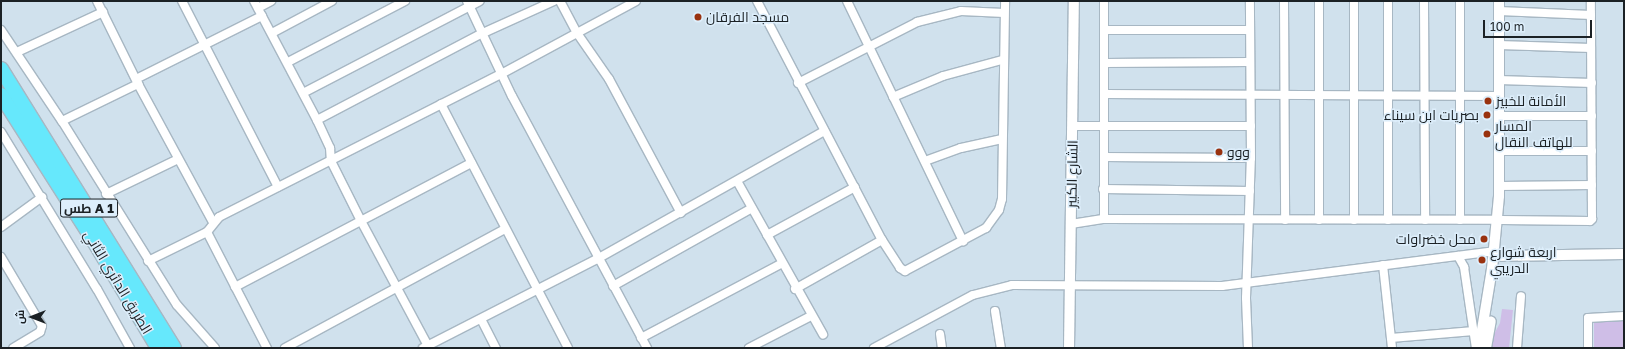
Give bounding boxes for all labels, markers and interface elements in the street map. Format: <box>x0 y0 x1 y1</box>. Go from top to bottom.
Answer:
place label: مسجد الفرقان <box>706 9 789 25</box>
marker: مسجد الفرقان <box>693 12 703 22</box>
scale bar <box>1485 12 1594 38</box>
text: 100 m <box>1490 19 1524 34</box>
place label: الأمانة للخبيز <box>1496 93 1566 109</box>
marker: الأمانة للخبيز <box>1483 96 1493 106</box>
place label: بصريات ابن سيناء <box>1384 107 1479 123</box>
marker: بصريات ابن سيناء <box>1482 110 1492 120</box>
place label: المسار للهاتف النقال <box>1495 118 1573 150</box>
marker: المسار للهاتف النقال <box>1482 129 1492 139</box>
street label: الشارع الكبير <box>1063 140 1081 208</box>
place label: ووو <box>1227 144 1250 160</box>
marker: ووو <box>1214 147 1224 157</box>
road number: طس A 1 <box>60 197 118 219</box>
street label: الطريق الدائري الثاني <box>80 227 156 337</box>
place label: محل خضراوات <box>1396 231 1476 247</box>
marker: محل خضراوات <box>1479 234 1489 244</box>
place label: اربعة شوارع الدريبي <box>1490 244 1557 276</box>
marker: اربعة شوارع الدريبي <box>1477 255 1487 265</box>
north arrow <box>12 297 52 337</box>
text: ش <box>13 310 26 324</box>

